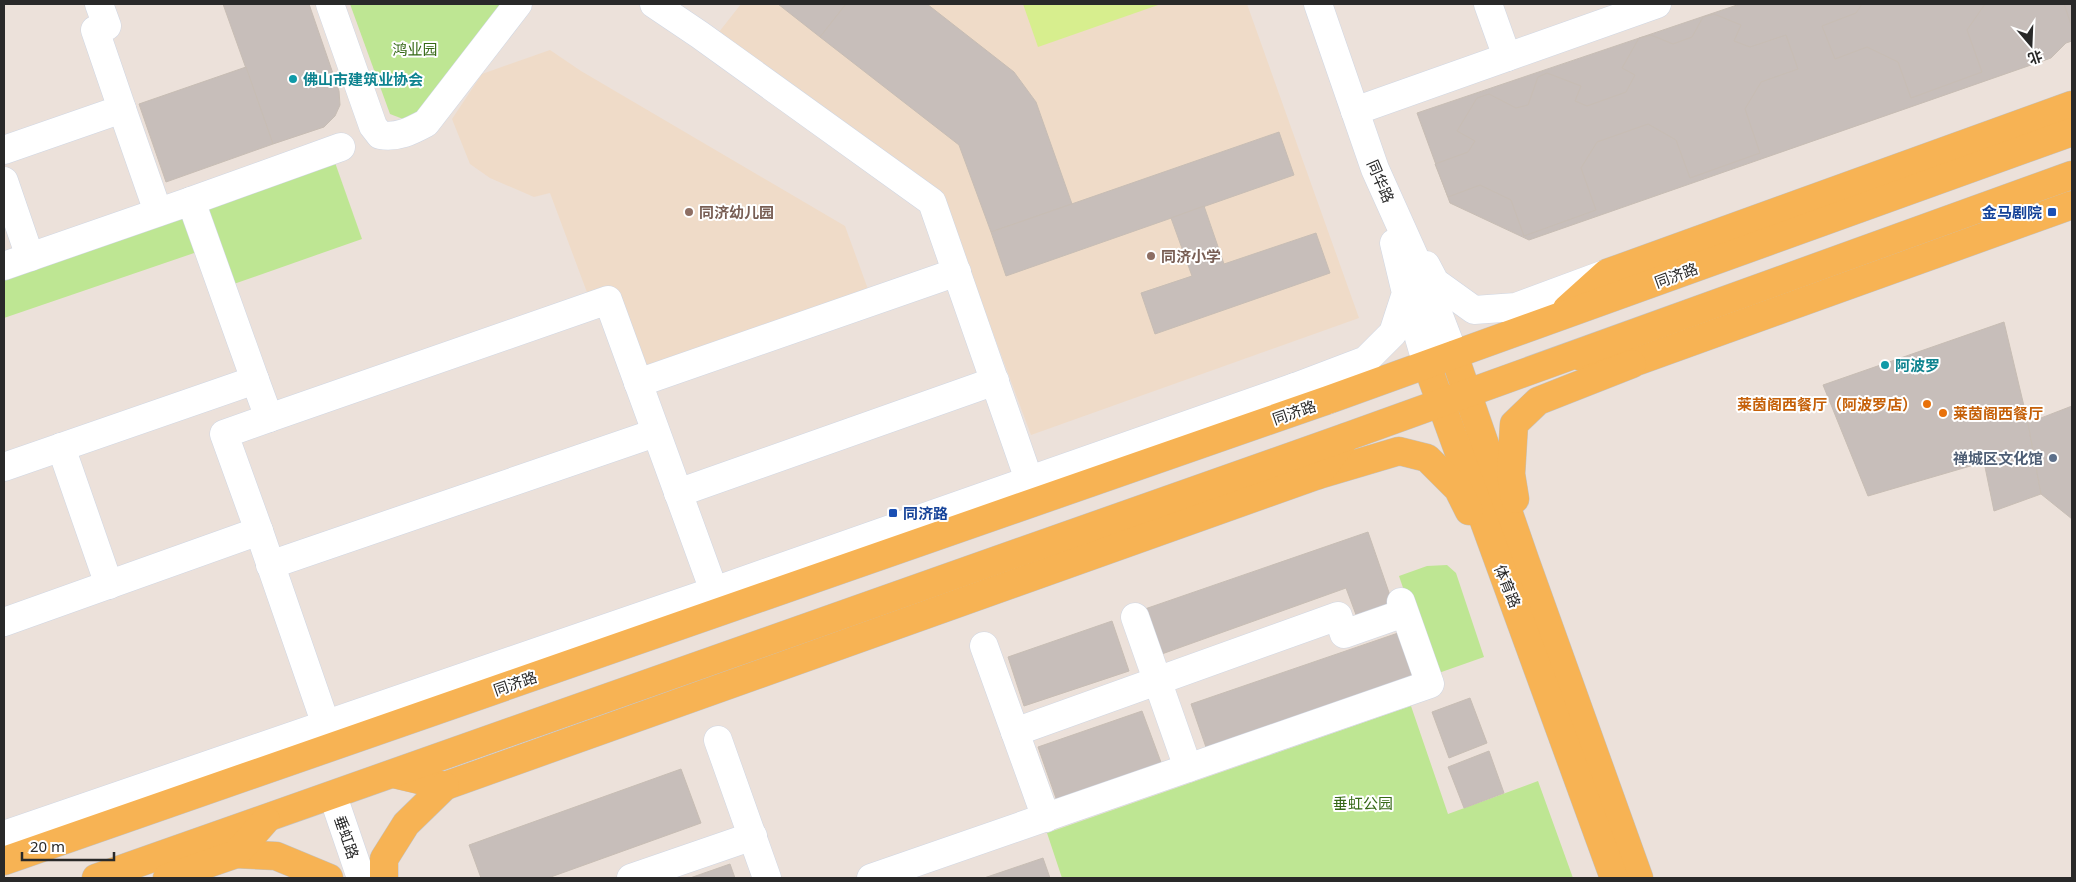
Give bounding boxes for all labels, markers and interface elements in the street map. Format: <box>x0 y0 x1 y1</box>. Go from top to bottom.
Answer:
north arrow <box>2006 20 2056 70</box>
park label: 鸿业园 <box>392 39 438 59</box>
text: 北 <box>2026 47 2045 69</box>
place label: 佛山市建筑业协会 <box>303 69 423 89</box>
marker: 佛山市建筑业协会 <box>287 73 299 85</box>
street label: 同华路 <box>1363 156 1399 206</box>
place label: 同济幼儿园 <box>699 202 774 222</box>
place label: 金马剧院 <box>1982 202 2042 222</box>
marker: 同济幼儿园 <box>683 206 695 218</box>
marker: 金马剧院 <box>2046 206 2058 218</box>
place label: 同济小学 <box>1161 246 1221 266</box>
marker: 同济小学 <box>1145 250 1157 262</box>
street label: 同济路 <box>1651 258 1701 292</box>
place label: 阿波罗 <box>1895 355 1940 375</box>
marker: 阿波罗 <box>1879 359 1891 371</box>
place label: 莱茵阁西餐厅（阿波罗店） <box>1737 394 1917 414</box>
street label: 同济路 <box>1269 395 1319 429</box>
marker: 莱茵阁西餐厅（阿波罗店） <box>1921 398 1933 410</box>
place label: 莱茵阁西餐厅 <box>1953 403 2043 423</box>
marker: 莱茵阁西餐厅 <box>1937 407 1949 419</box>
place label: 禅城区文化馆 <box>1953 448 2043 468</box>
marker: 禅城区文化馆 <box>2047 452 2059 464</box>
place label: 同济路 <box>903 503 948 523</box>
marker: 同济路 <box>887 507 899 519</box>
street label: 体育路 <box>1490 561 1526 611</box>
street label: 同济路 <box>490 666 540 700</box>
park label: 垂虹公园 <box>1333 793 1393 813</box>
street label: 垂虹路 <box>330 812 364 862</box>
scale bar <box>22 830 115 862</box>
text: 20 m <box>30 836 65 856</box>

